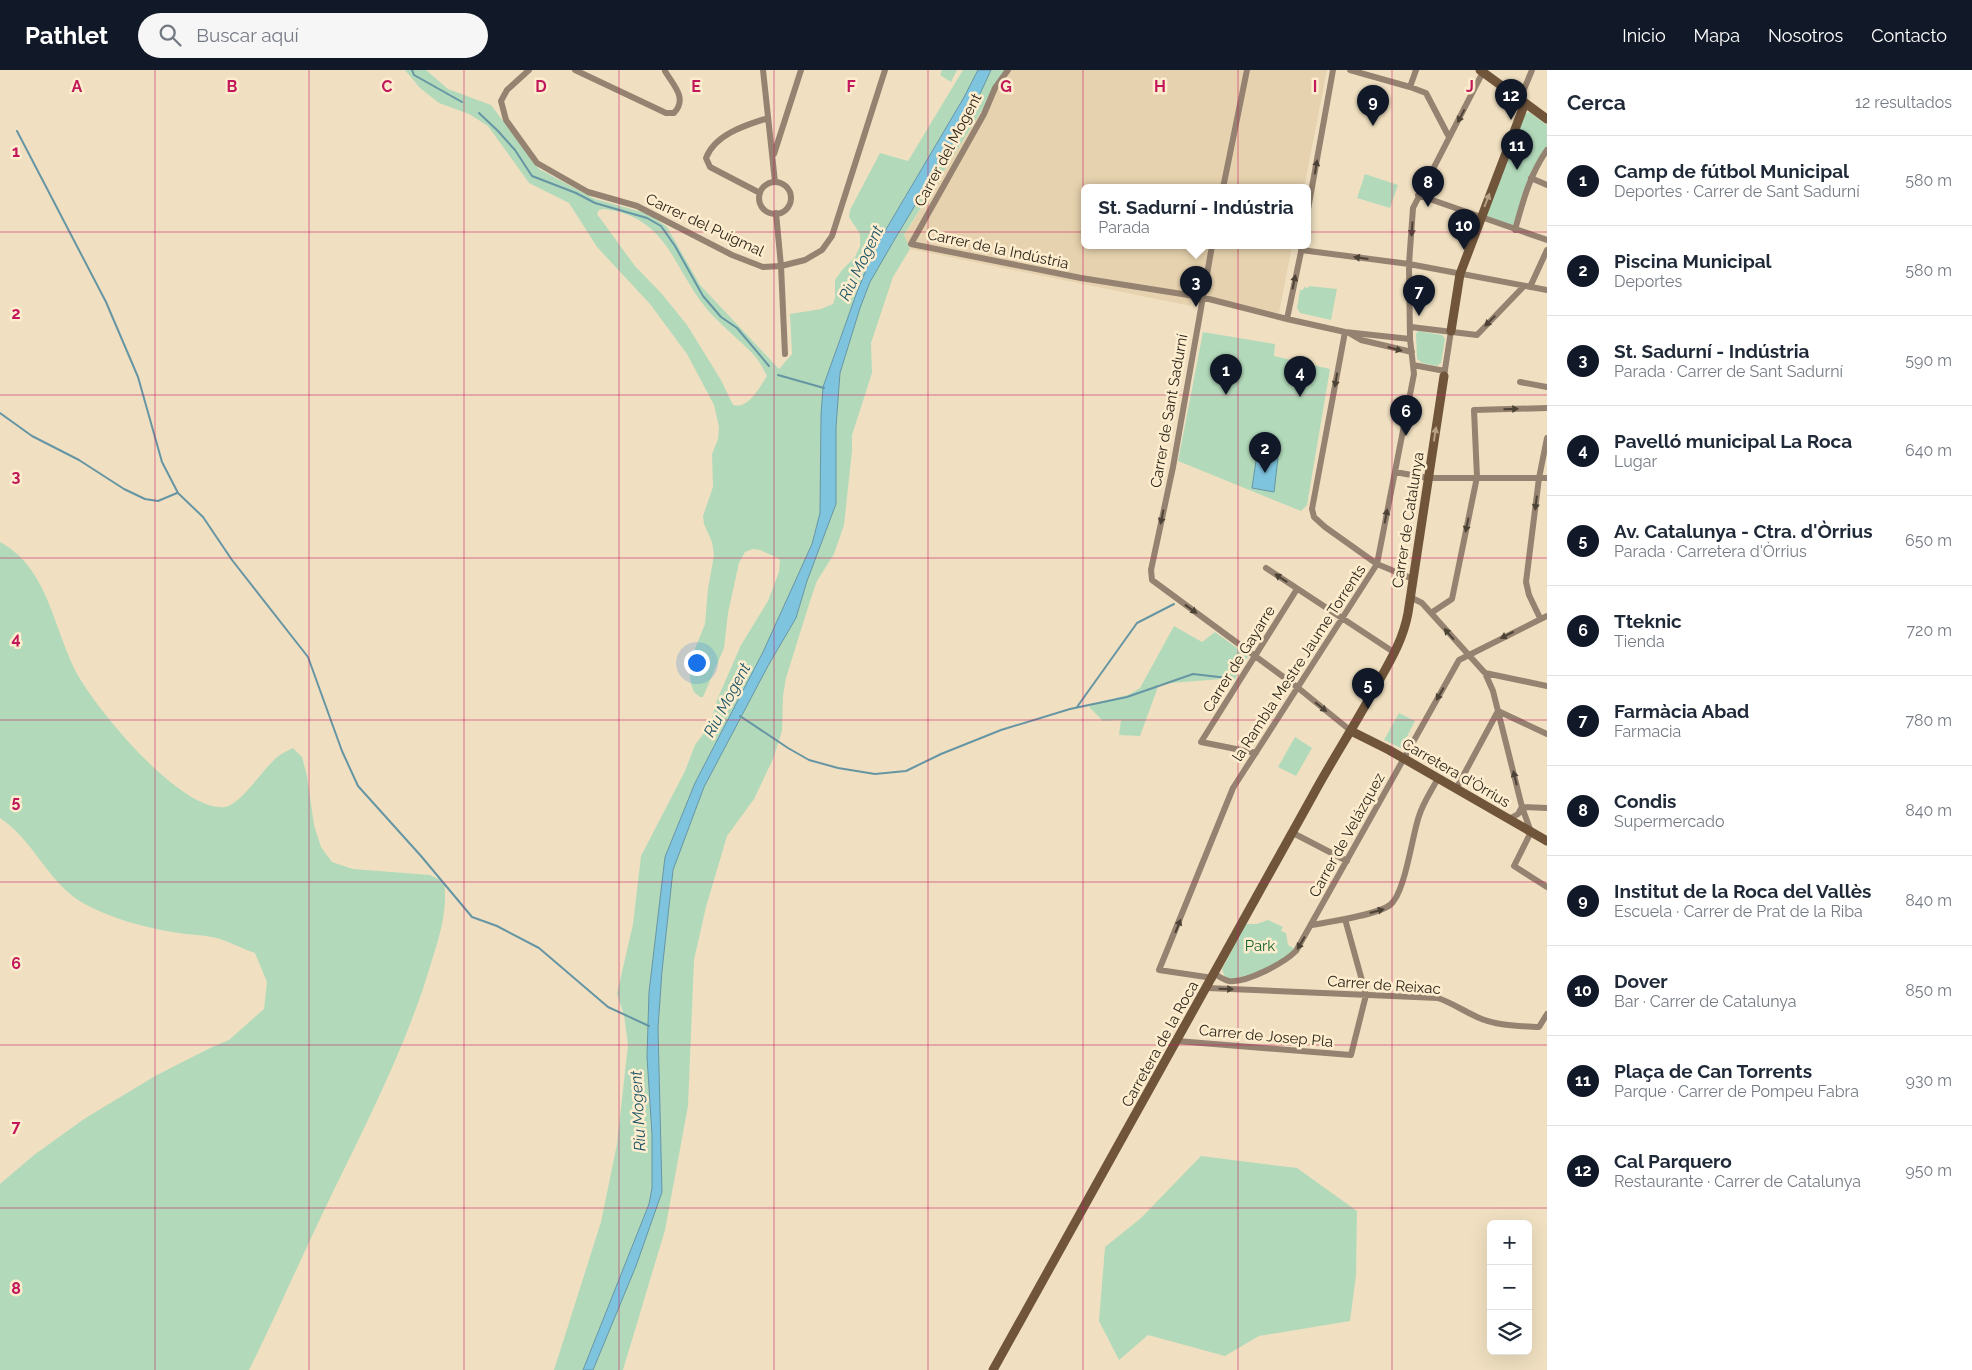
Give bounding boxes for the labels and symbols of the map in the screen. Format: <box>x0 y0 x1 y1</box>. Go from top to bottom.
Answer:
text: A <box>72 77 83 96</box>
text: B <box>227 77 238 96</box>
text: C <box>382 77 393 96</box>
text: D <box>535 77 547 96</box>
text: E <box>691 77 701 96</box>
text: F <box>846 77 856 96</box>
text: G <box>1000 77 1012 96</box>
text: H <box>1154 77 1166 96</box>
text: I <box>1313 77 1317 96</box>
text: J <box>1466 77 1474 96</box>
pin: 12 <box>1495 79 1527 120</box>
pin: 9 <box>1357 85 1389 126</box>
street label: Carrer del Mogent <box>911 90 985 210</box>
one-way arrow <box>1457 108 1465 123</box>
pin: 11 <box>1501 129 1533 170</box>
text: 1 <box>12 142 20 161</box>
one-way arrow <box>1312 159 1320 175</box>
pin: 8 <box>1412 166 1444 207</box>
street label: Carrer del Puigmal <box>643 190 768 261</box>
one-way arrow <box>1483 192 1491 207</box>
pin: 10 <box>1448 209 1480 250</box>
water label: Riu Mogent <box>835 222 888 304</box>
one-way arrow <box>1407 222 1415 238</box>
street label: Carrer de la Indústria <box>926 225 1070 273</box>
one-way arrow <box>1353 254 1369 262</box>
pin: 3 <box>1180 266 1212 307</box>
one-way arrow <box>1291 274 1299 290</box>
pin: 7 <box>1403 275 1435 316</box>
text: 2 <box>11 304 21 323</box>
one-way arrow <box>1484 315 1496 327</box>
street label: Carrer de Sant Sadurní <box>1147 332 1192 489</box>
one-way arrow <box>1387 345 1402 353</box>
pin: 1 <box>1210 354 1242 395</box>
pin: 4 <box>1284 356 1316 397</box>
one-way arrow <box>1332 372 1340 388</box>
pin: 6 <box>1390 395 1422 436</box>
one-way arrow <box>1503 405 1519 413</box>
one-way arrow <box>1432 425 1440 441</box>
pin: 2 <box>1249 432 1281 473</box>
street label: Carrer de Catalunya <box>1388 451 1428 589</box>
text: 3 <box>12 467 21 486</box>
one-way arrow <box>1531 496 1539 512</box>
one-way arrow <box>1383 507 1391 523</box>
one-way arrow <box>1158 510 1166 525</box>
one-way arrow <box>1463 518 1471 533</box>
street label: la Rambla Mestre Jaume Torrents <box>1229 561 1369 765</box>
one-way arrow <box>1274 573 1288 583</box>
street label: Carrer de Gayarre <box>1199 602 1279 716</box>
one-way arrow <box>1184 604 1198 614</box>
one-way arrow <box>1443 627 1454 640</box>
text: 4 <box>11 629 21 648</box>
one-way arrow <box>1500 631 1514 639</box>
your location <box>684 650 710 676</box>
water label: Riu Mogent <box>700 659 755 740</box>
pin: 5 <box>1352 668 1384 709</box>
one-way arrow <box>1435 687 1444 701</box>
one-way arrow <box>1314 701 1327 712</box>
street label: Carretera d'Òrrius <box>1399 735 1513 811</box>
street label: Carrer de Velázquez <box>1305 770 1389 900</box>
one-way arrow <box>1511 770 1519 785</box>
text: 5 <box>12 792 21 811</box>
one-way arrow <box>1369 906 1384 914</box>
one-way arrow <box>1175 919 1183 933</box>
park label: Park <box>1245 937 1275 955</box>
one-way arrow <box>1296 937 1305 950</box>
text: 6 <box>11 954 21 973</box>
street label: Carrer de Reixac <box>1327 972 1441 998</box>
street label: Carretera de la Roca <box>1118 978 1202 1110</box>
one-way arrow <box>1218 985 1234 993</box>
street label: Carrer de Josep Pla <box>1198 1021 1334 1051</box>
water label: Riu Mogent <box>626 1069 650 1152</box>
text: 7 <box>12 1117 21 1136</box>
text: 8 <box>11 1279 21 1298</box>

